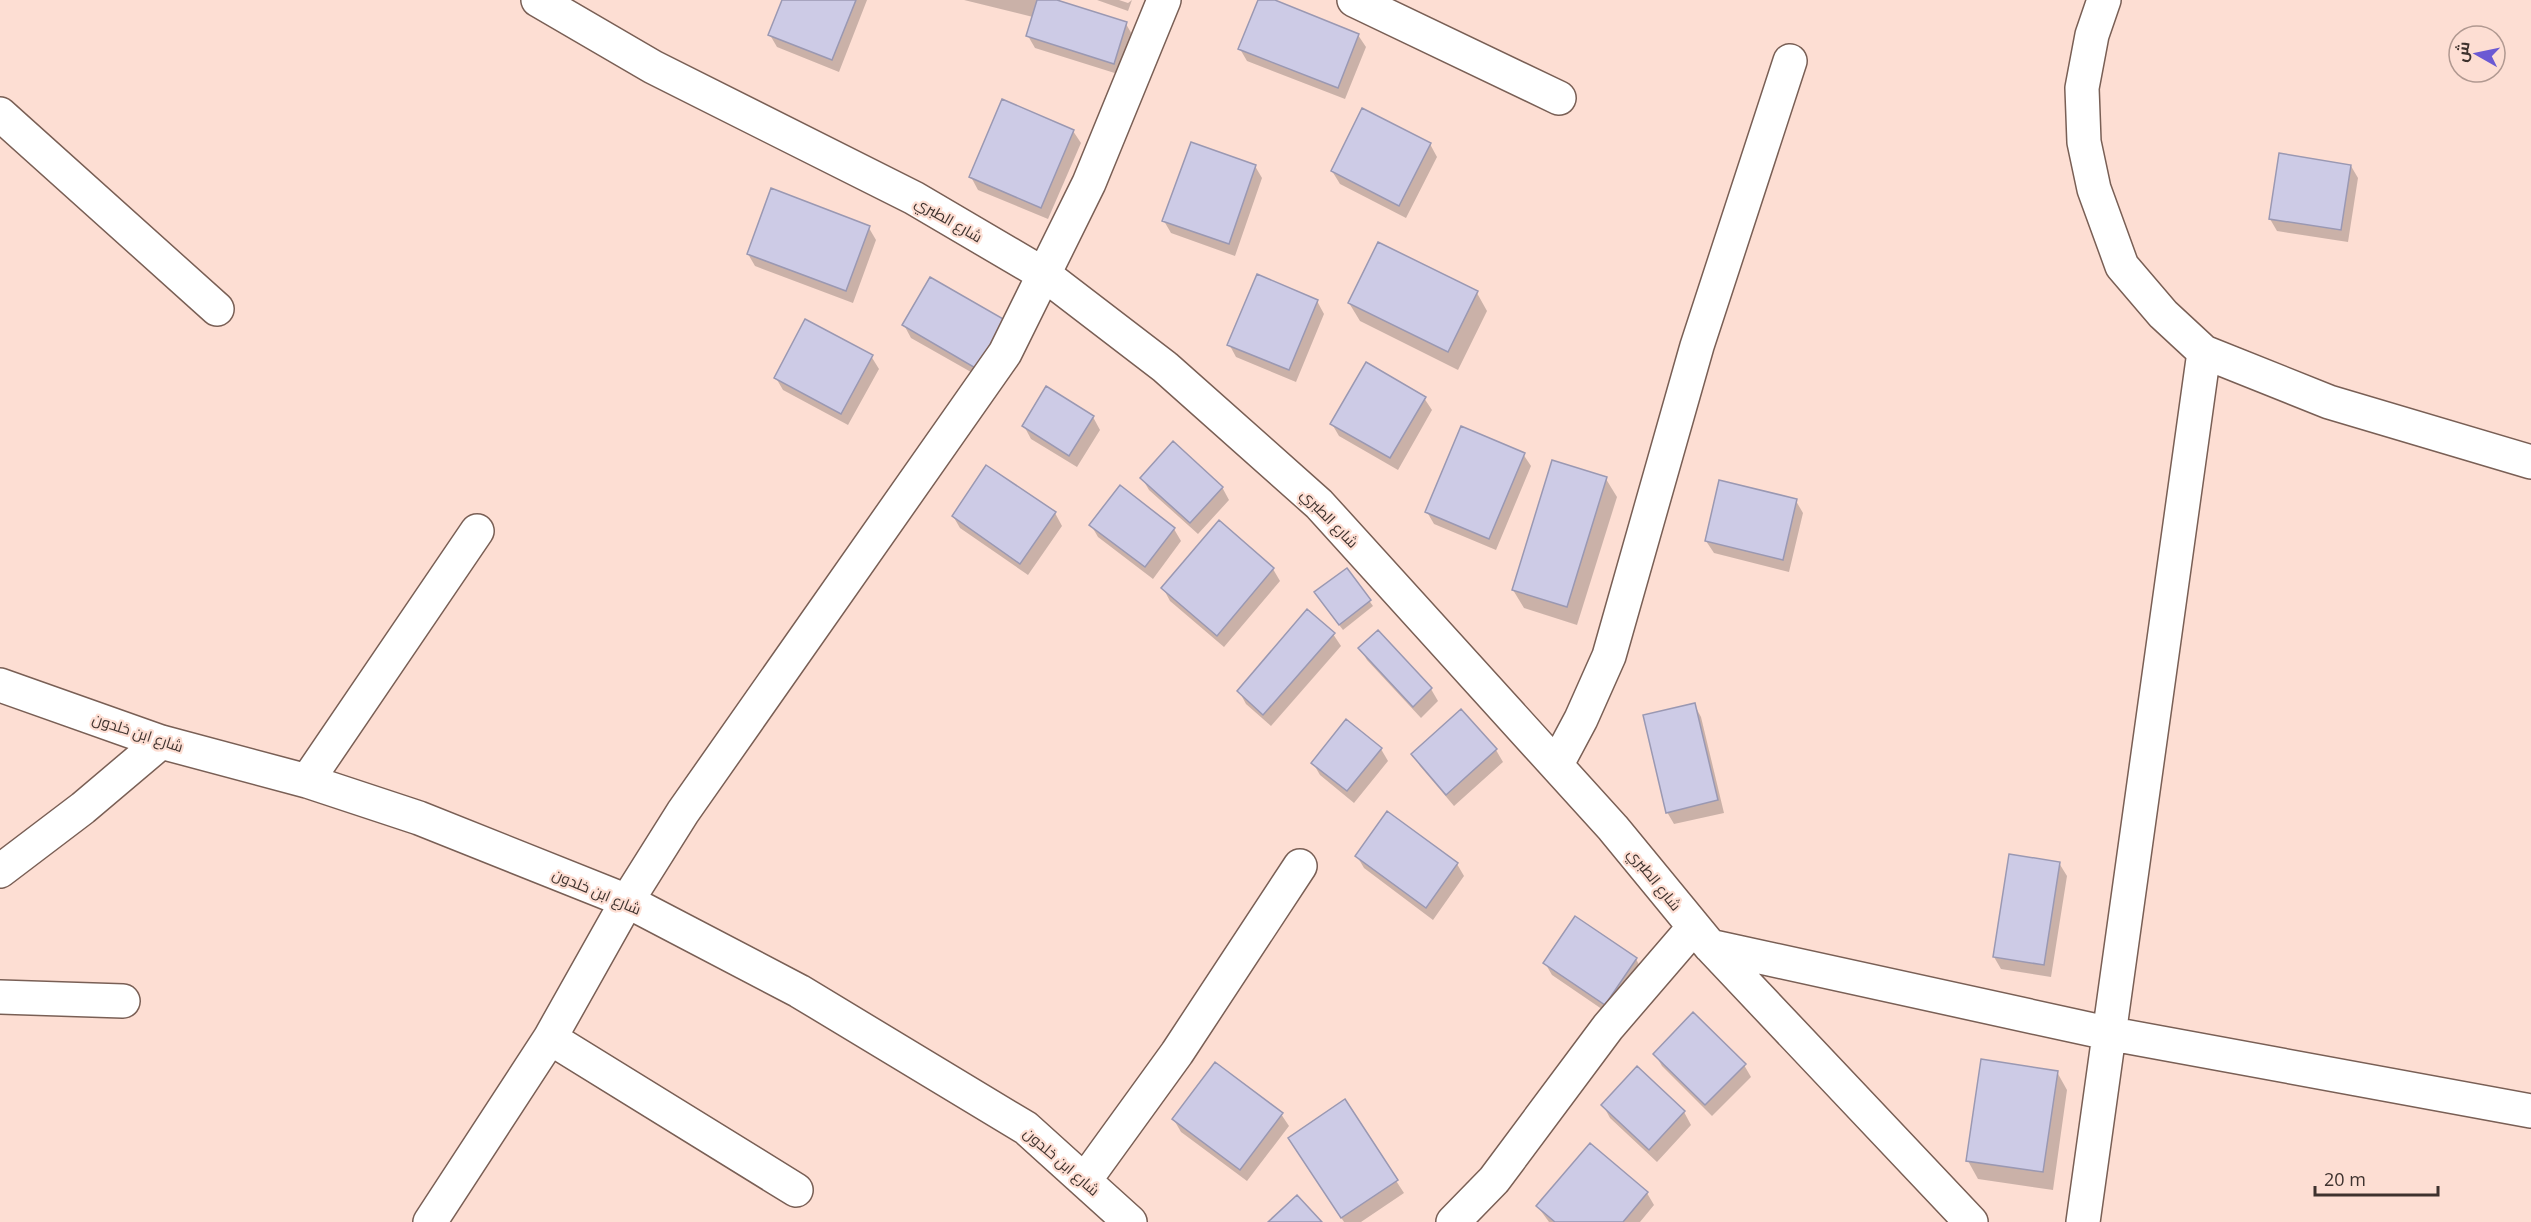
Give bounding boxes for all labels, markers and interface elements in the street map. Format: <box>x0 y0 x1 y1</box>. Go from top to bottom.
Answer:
north arrow <box>2447 24 2507 84</box>
text: ش <box>2450 40 2475 64</box>
street label: شارع الطبري <box>910 192 986 249</box>
street label: شارع الطبري <box>1295 484 1363 554</box>
street label: شارع ابن خلدون <box>89 708 186 758</box>
street label: شارع الطبري <box>1621 844 1686 916</box>
street label: شارع ابن خلدون <box>549 863 644 921</box>
street label: شارع ابن خلدون <box>1018 1122 1104 1201</box>
scale bar <box>2315 1159 2438 1197</box>
text: 20 m <box>2324 1167 2366 1191</box>

